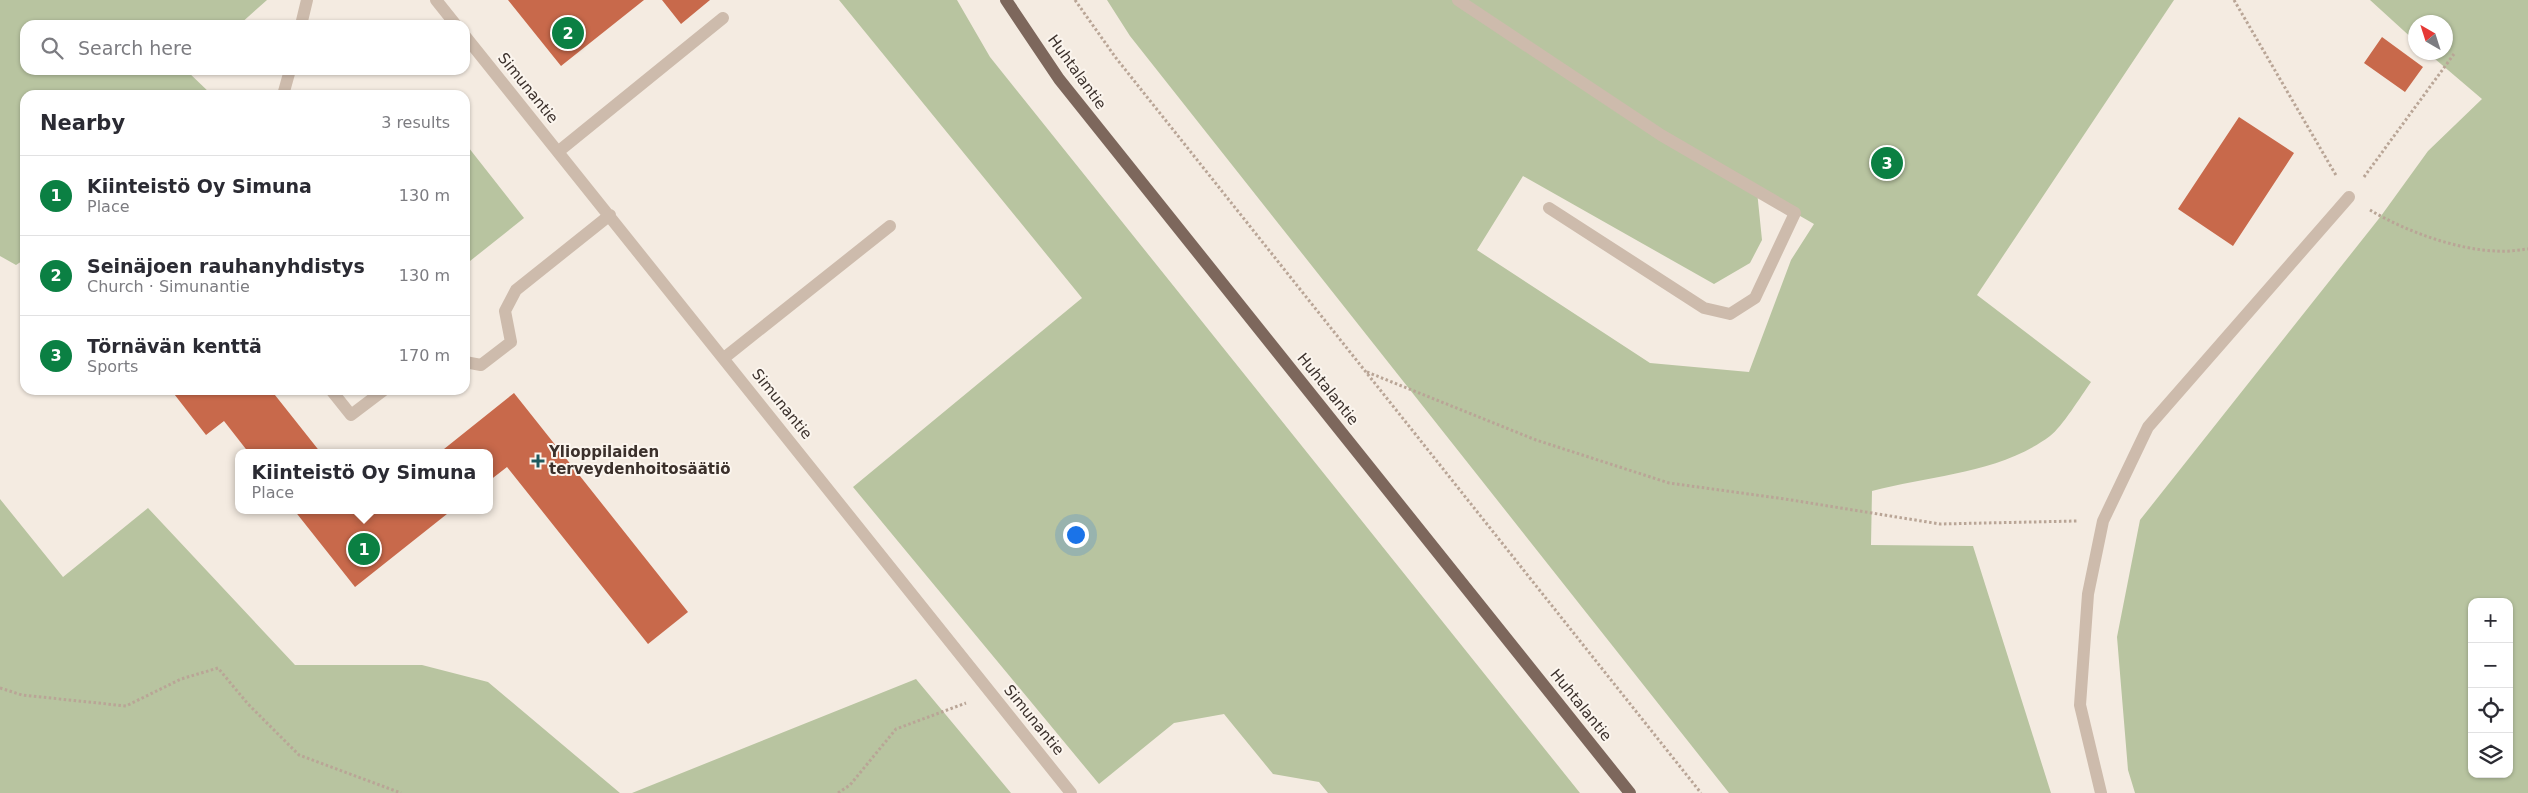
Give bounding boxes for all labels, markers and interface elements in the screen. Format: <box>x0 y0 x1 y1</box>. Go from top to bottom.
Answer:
pin: 2 <box>552 14 584 52</box>
north arrow <box>2408 15 2453 60</box>
search box <box>20 20 470 75</box>
street label: Huhtalantie <box>1044 31 1110 113</box>
icon: search <box>38 34 66 62</box>
text: Search here <box>78 37 192 59</box>
street label: Simunantie <box>494 49 562 127</box>
text: Nearby <box>40 111 125 135</box>
text: 3 results <box>381 113 450 132</box>
pin: 3 <box>1871 144 1903 182</box>
text: Kiinteistö Oy Simuna <box>87 175 312 197</box>
text: 1 <box>50 186 62 205</box>
text: 130 m <box>399 186 450 205</box>
text: Place <box>87 197 130 216</box>
text: Seinäjoen rauhanyhdistys <box>87 255 365 277</box>
text: 2 <box>50 266 62 285</box>
text: 130 m <box>399 266 450 285</box>
text: Church · Simunantie <box>87 277 250 296</box>
text: Törnävän kenttä <box>87 335 262 357</box>
text: 3 <box>50 346 62 365</box>
text: 170 m <box>399 346 450 365</box>
street label: Huhtalantie <box>1293 349 1363 429</box>
text: Sports <box>87 357 138 376</box>
street label: Simunantie <box>748 365 816 443</box>
place label: Ylioppilaiden terveydenhoitosäätiö <box>548 443 730 478</box>
popup <box>235 449 493 514</box>
marker: Ylioppilaiden terveydenhoitosäätiö <box>531 454 545 468</box>
text: Kiinteistö Oy Simuna <box>252 461 476 483</box>
text: Place <box>252 483 294 502</box>
your location <box>1063 522 1089 548</box>
pin: 1 <box>348 530 380 568</box>
map controls <box>2468 598 2513 778</box>
button: + <box>2468 598 2513 643</box>
button: − <box>2468 643 2513 688</box>
street label: Huhtalantie <box>1546 665 1616 745</box>
street label: Simunantie <box>1000 681 1068 759</box>
button: locate <box>2468 688 2513 733</box>
button: layers <box>2468 733 2513 778</box>

